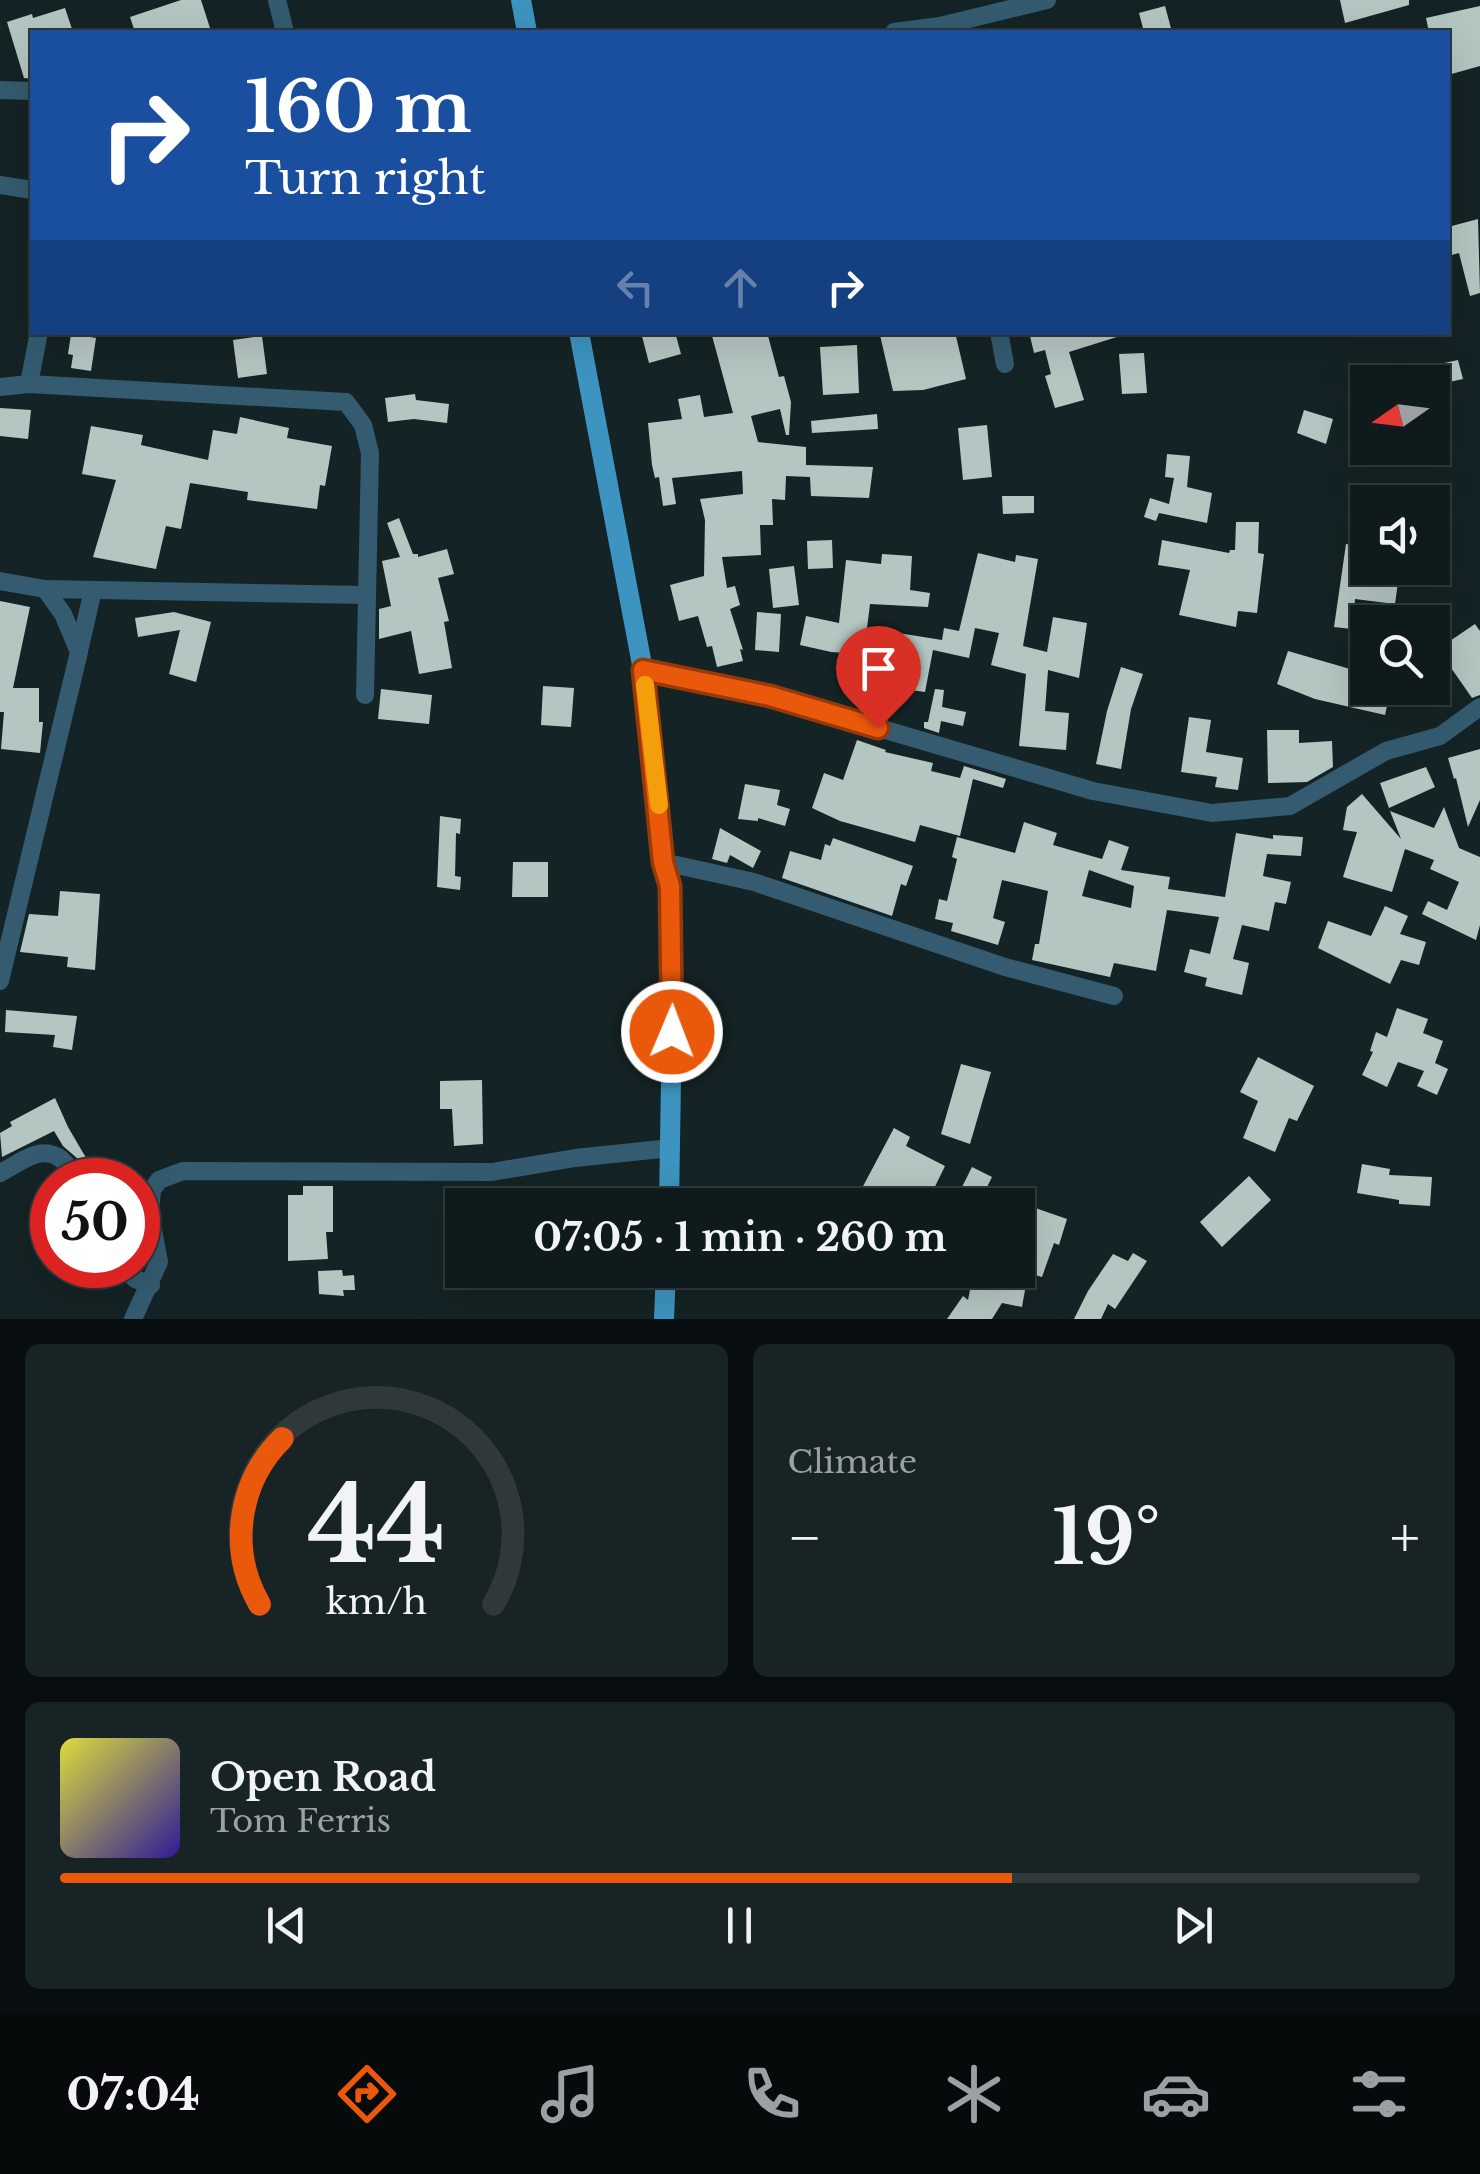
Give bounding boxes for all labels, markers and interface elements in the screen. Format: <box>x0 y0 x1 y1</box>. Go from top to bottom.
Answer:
text: 160 m <box>245 64 472 151</box>
icon: right <box>80 70 210 200</box>
text: Turn right <box>245 150 486 206</box>
icon: left <box>608 260 663 315</box>
icon: ahead <box>713 260 768 315</box>
icon: right <box>818 260 873 315</box>
north arrow <box>1350 365 1450 465</box>
map controls <box>1350 365 1450 705</box>
button: sound <box>1350 485 1450 585</box>
button: search <box>1350 605 1450 705</box>
pin <box>836 626 921 729</box>
icon: arrive <box>851 641 906 696</box>
position arrow <box>620 980 724 1084</box>
speed limit sign: 50 <box>30 1158 160 1288</box>
text: 07:05 · 1 min · 260 m <box>533 1214 947 1261</box>
text: Climate <box>788 1442 917 1482</box>
text: 44 <box>307 1461 445 1590</box>
text: 19° <box>1052 1491 1160 1584</box>
text: − <box>788 1504 822 1572</box>
text: + <box>1390 1504 1420 1572</box>
text: km/h <box>326 1579 427 1624</box>
text: Open Road <box>210 1754 436 1801</box>
text: Tom Ferris <box>210 1801 391 1841</box>
icon: previous <box>259 1898 314 1953</box>
icon: pause <box>712 1898 767 1953</box>
icon: next <box>1166 1898 1221 1953</box>
icon: directions <box>332 2059 402 2129</box>
icon: music <box>535 2059 605 2129</box>
icon: phone <box>737 2059 807 2129</box>
icon: climate <box>939 2059 1009 2129</box>
icon: car <box>1141 2059 1211 2129</box>
icon: filters <box>1344 2059 1414 2129</box>
text: 07:04 <box>66 2066 200 2122</box>

